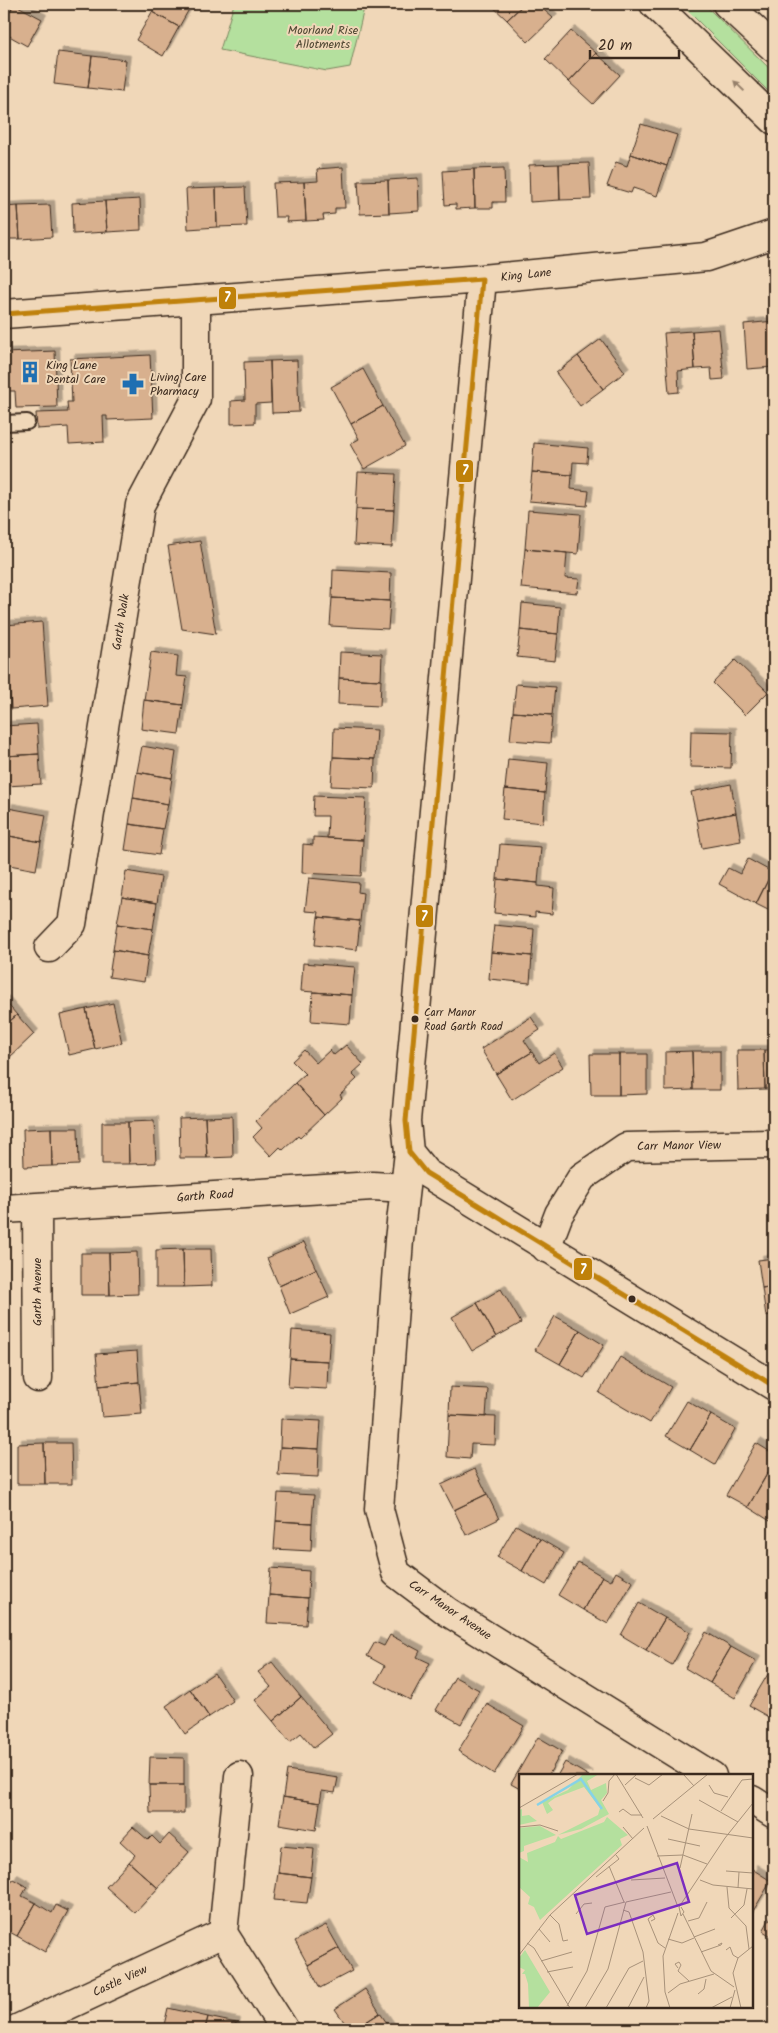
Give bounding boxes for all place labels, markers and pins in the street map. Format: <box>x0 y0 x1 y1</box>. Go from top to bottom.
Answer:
place label: King Lane Dental Care <box>46 356 106 389</box>
building icon: King Lane Dental Care <box>17 359 43 385</box>
place label: Living Care Pharmacy <box>150 368 207 401</box>
pharmacy icon: Living Care Pharmacy <box>120 371 146 397</box>
place label: Carr Manor Road Garth Road <box>424 1004 503 1036</box>
marker: Carr Manor Road Garth Road <box>410 1014 420 1024</box>
unlabelled marker <box>627 1294 637 1304</box>

